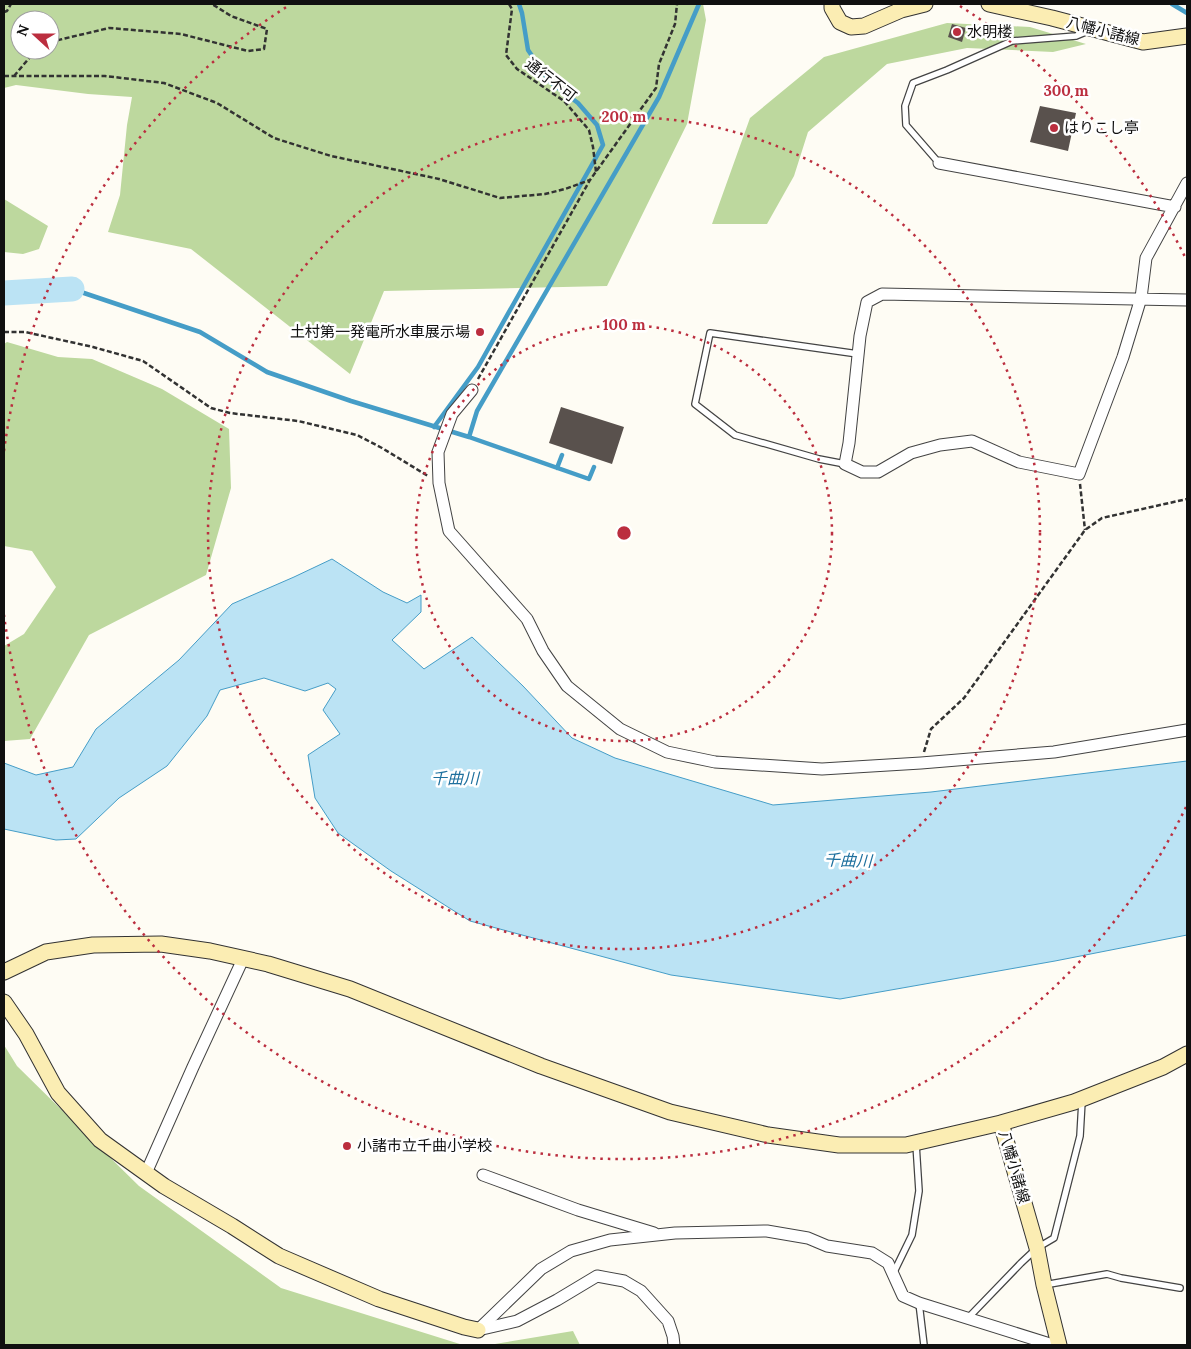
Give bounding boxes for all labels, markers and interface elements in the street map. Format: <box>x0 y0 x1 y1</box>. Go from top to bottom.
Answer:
north arrow <box>10 10 60 60</box>
street label: 八幡小諸線 <box>1064 12 1142 49</box>
text: N <box>13 22 33 39</box>
place label: 水明楼 <box>967 22 1012 41</box>
marker: 水明楼 <box>951 26 963 38</box>
street label: 通行不可 <box>522 54 581 106</box>
text: 300 m <box>1043 81 1089 100</box>
text: 200 m <box>602 107 647 126</box>
place label: はりこし亭 <box>1064 118 1139 137</box>
marker: はりこし亭 <box>1048 122 1060 134</box>
text: 100 m <box>603 315 646 334</box>
place label: 土村第一発電所水車展示場 <box>290 322 470 341</box>
marker: 土村第一発電所水車展示場 <box>474 326 486 338</box>
centre of rings <box>615 524 633 542</box>
water label: 千曲川 <box>431 768 481 788</box>
water label: 千曲川 <box>824 849 874 871</box>
street label: 八幡小諸線 <box>995 1128 1034 1206</box>
place label: 小諸市立千曲小学校 <box>357 1136 492 1155</box>
marker: 小諸市立千曲小学校 <box>341 1140 353 1152</box>

